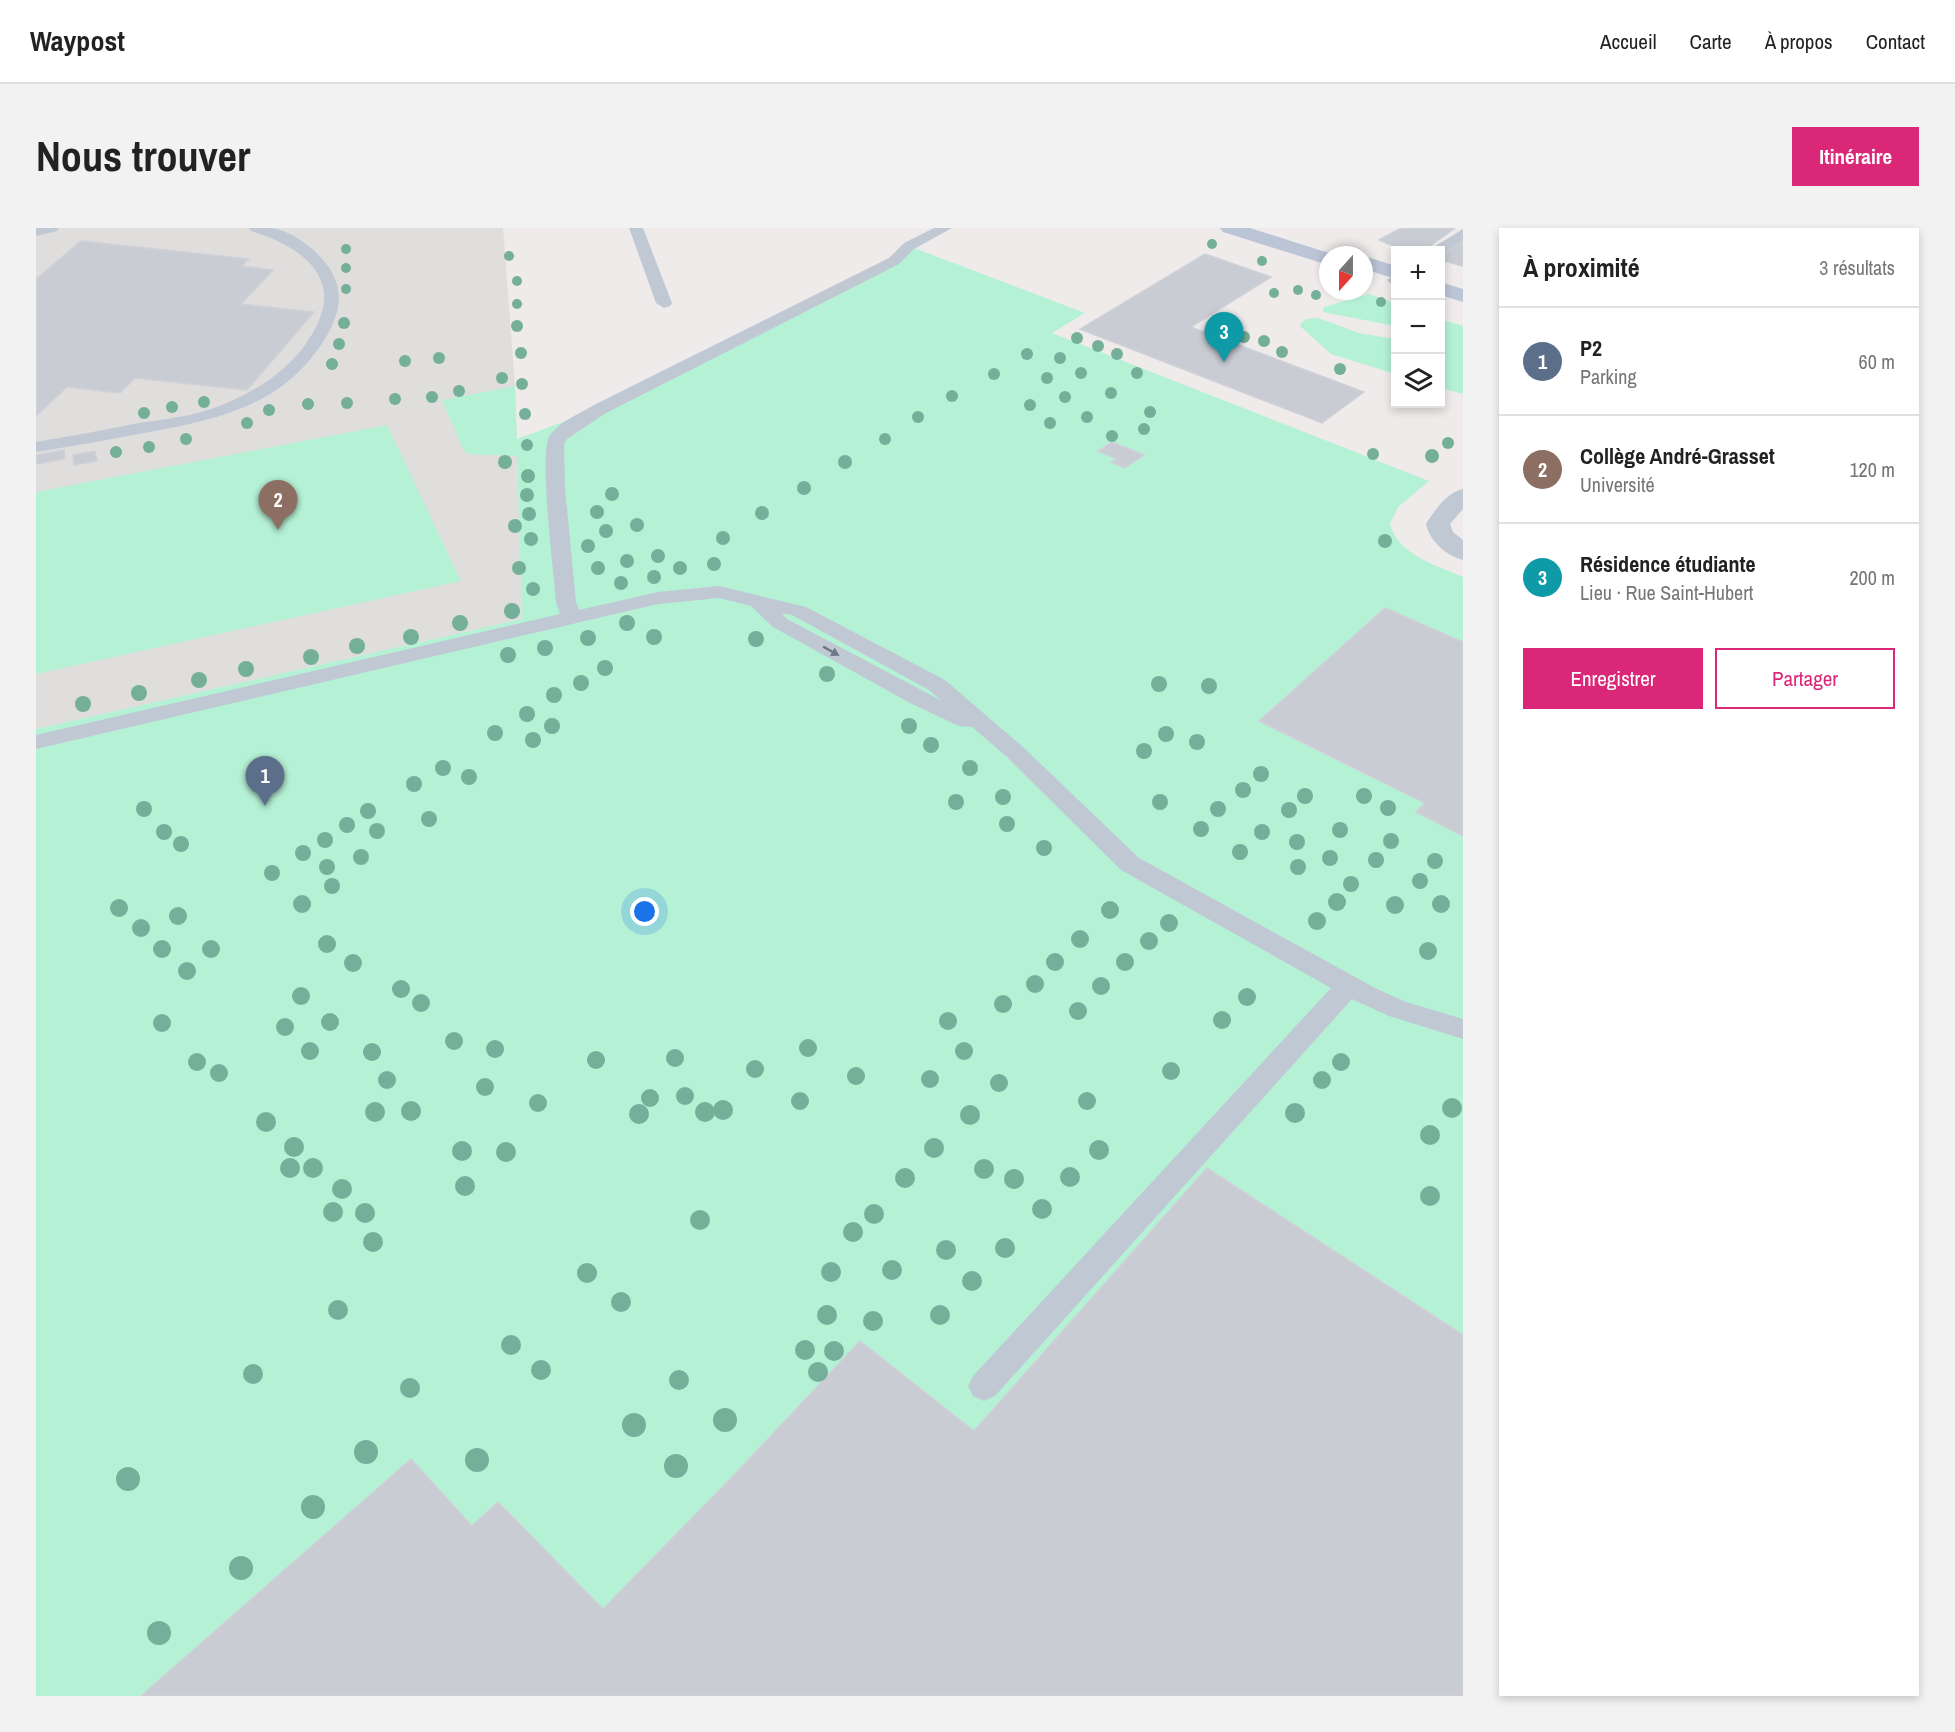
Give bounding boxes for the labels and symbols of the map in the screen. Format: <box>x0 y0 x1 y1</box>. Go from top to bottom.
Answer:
north arrow <box>1319 246 1373 300</box>
pin: 3 <box>1204 312 1244 362</box>
pin: 2 <box>258 480 298 530</box>
one-way arrow <box>823 646 840 656</box>
pin: 1 <box>246 756 284 806</box>
your location <box>630 897 659 926</box>

